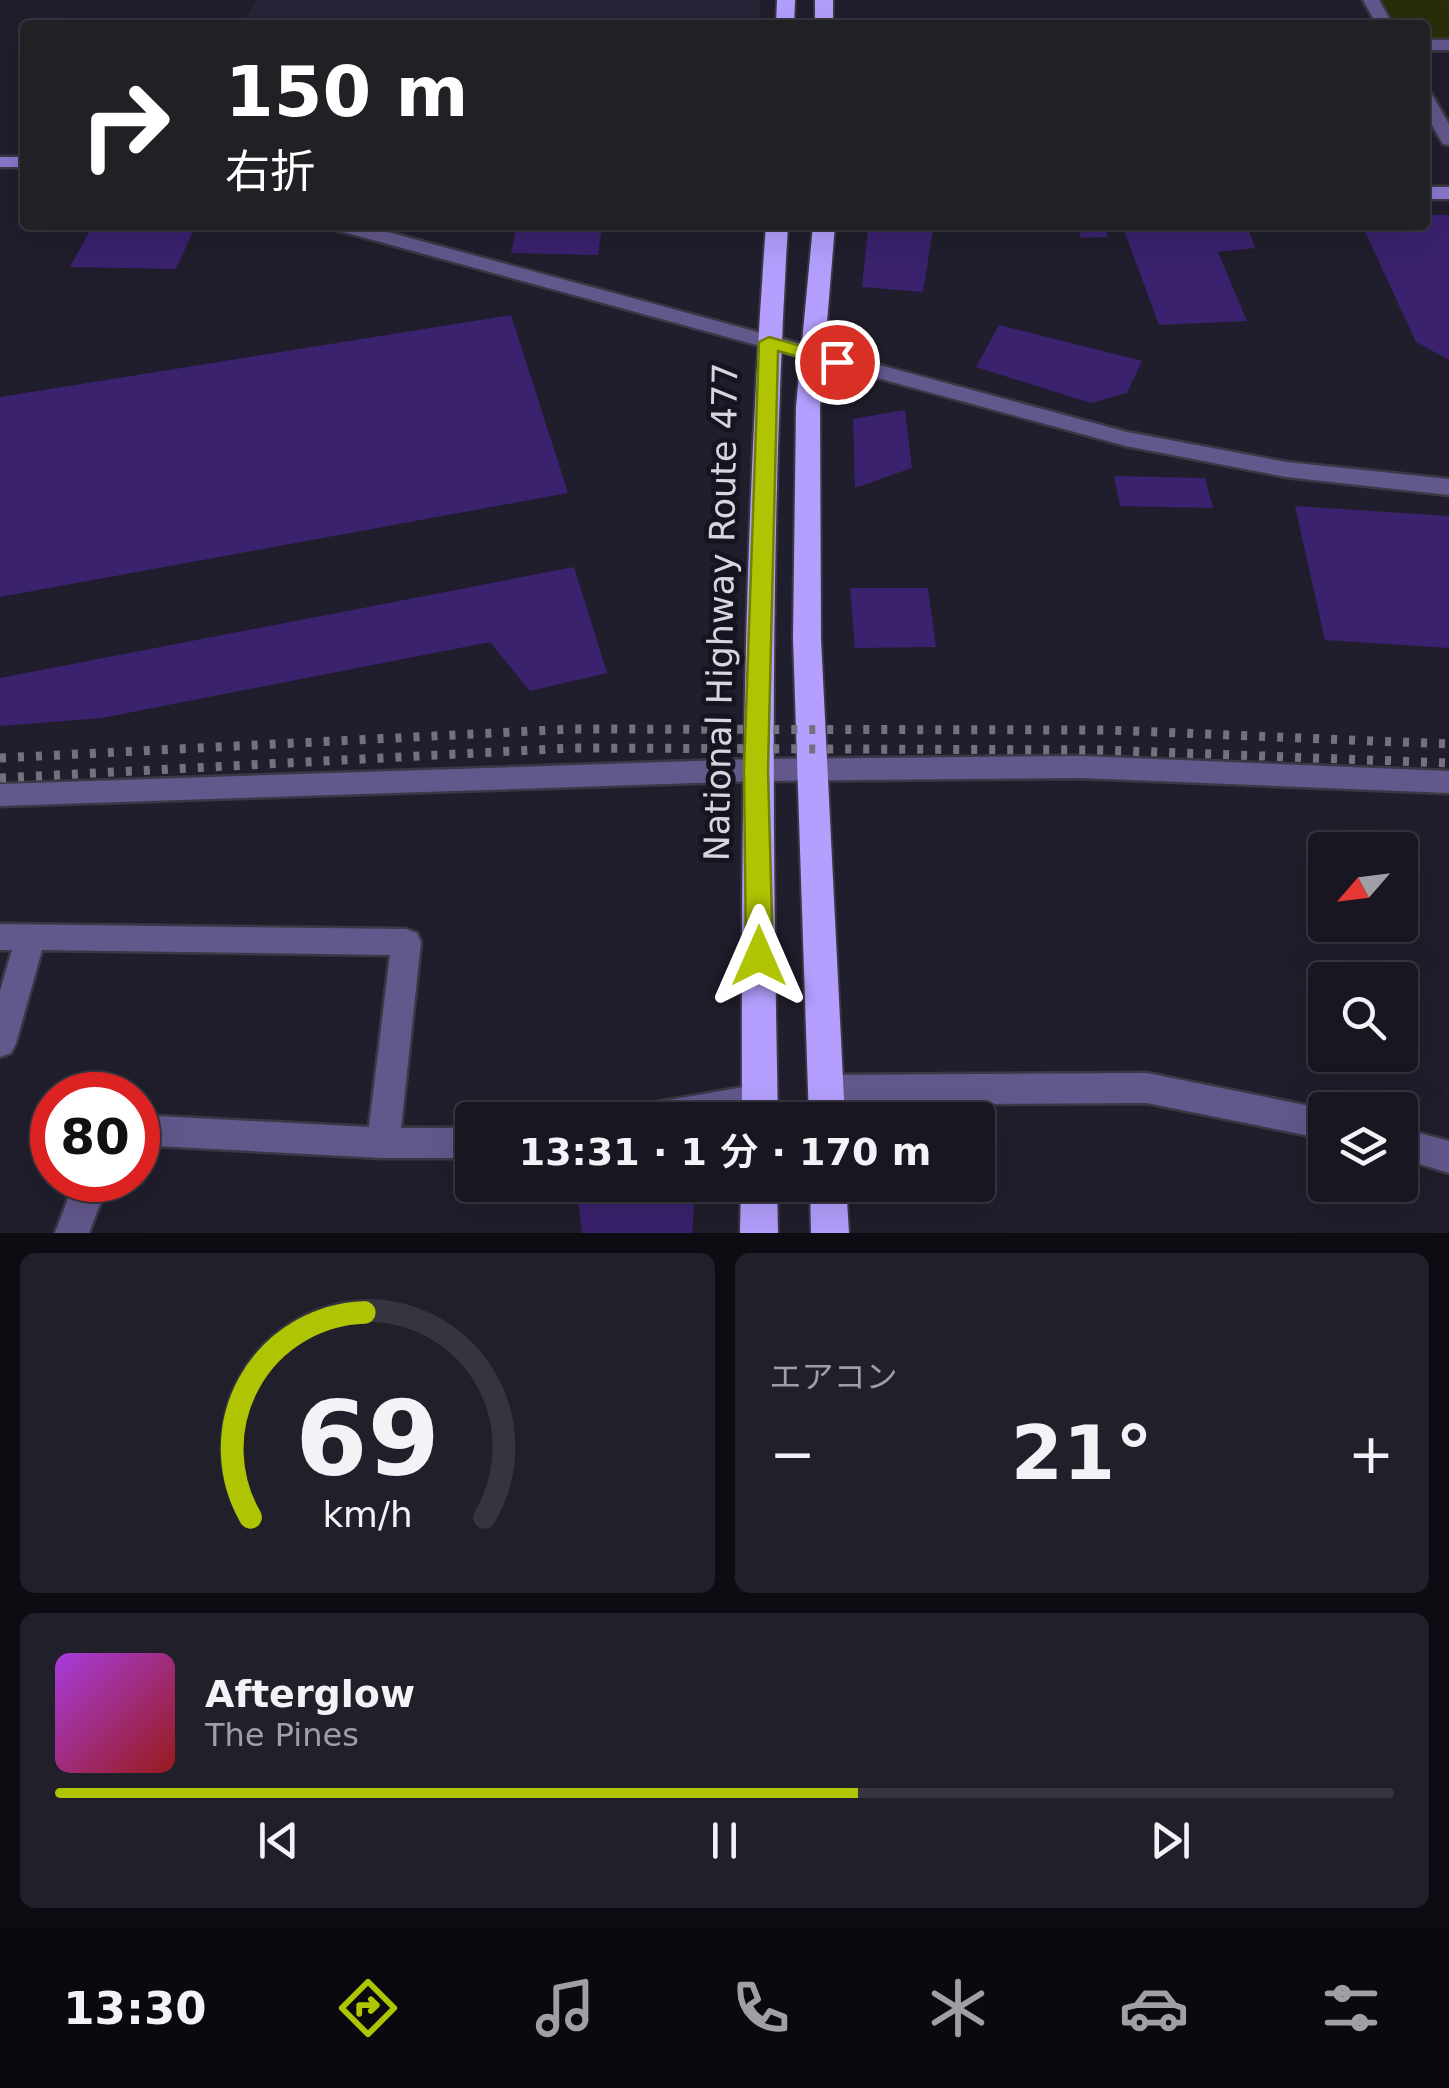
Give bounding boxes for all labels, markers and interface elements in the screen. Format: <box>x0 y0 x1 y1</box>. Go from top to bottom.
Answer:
text: 150 m <box>225 51 468 133</box>
icon: right <box>60 60 190 190</box>
text: 右折 <box>225 145 315 198</box>
pin <box>795 320 880 405</box>
icon: arrive <box>810 335 865 390</box>
street label: National Highway Route 477 <box>697 362 745 862</box>
north arrow <box>1308 832 1418 942</box>
map controls <box>1308 832 1418 1202</box>
position arrow <box>707 904 811 1008</box>
button: search <box>1308 962 1418 1072</box>
speed limit sign: 80 <box>30 1072 160 1202</box>
button: layers <box>1308 1092 1418 1202</box>
text: 13:31 · 1 分 · 170 m <box>519 1130 931 1174</box>
text: エアコン <box>770 1358 898 1396</box>
text: 69 <box>295 1378 440 1500</box>
text: 21° <box>1011 1409 1153 1497</box>
text: − <box>770 1422 816 1486</box>
text: + <box>1348 1422 1394 1486</box>
text: km/h <box>322 1494 412 1535</box>
text: Afterglow <box>205 1672 415 1716</box>
text: The Pines <box>205 1716 359 1754</box>
icon: previous <box>251 1813 306 1868</box>
icon: pause <box>697 1813 752 1868</box>
icon: next <box>1143 1813 1198 1868</box>
icon: directions <box>333 1973 403 2043</box>
icon: music <box>530 1973 600 2043</box>
icon: phone <box>726 1973 796 2043</box>
icon: climate <box>923 1973 993 2043</box>
icon: car <box>1119 1973 1189 2043</box>
icon: filters <box>1316 1973 1386 2043</box>
text: 13:30 <box>63 1982 207 2035</box>

